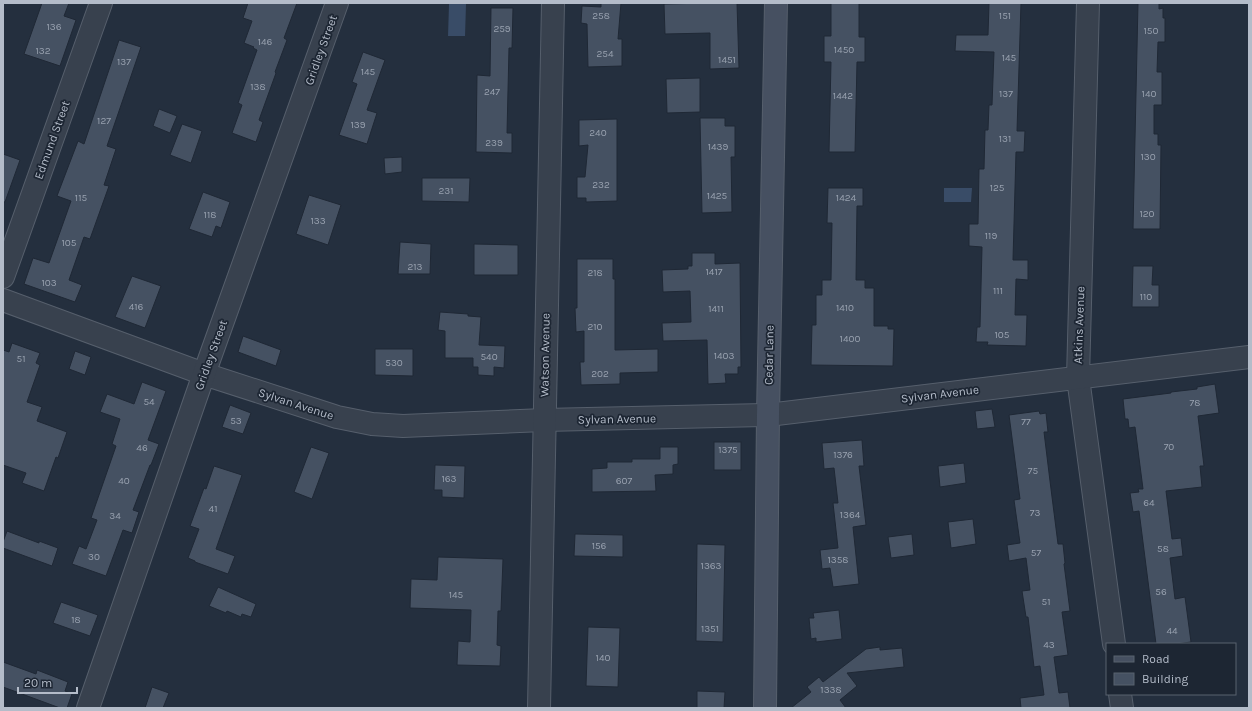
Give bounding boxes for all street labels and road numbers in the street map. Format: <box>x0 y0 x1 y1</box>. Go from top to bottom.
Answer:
street label: Gridley Street <box>302 13 340 87</box>
street label: Edmund Street <box>31 98 73 181</box>
street label: Atkins Avenue <box>1071 286 1087 364</box>
street label: Watson Avenue <box>537 313 553 397</box>
street label: Gridley Street <box>192 318 230 392</box>
street label: Cedar Lane <box>761 325 777 385</box>
street label: Sylvan Avenue <box>900 382 980 406</box>
street label: Sylvan Avenue <box>257 385 335 423</box>
street label: Sylvan Avenue <box>578 411 656 427</box>

